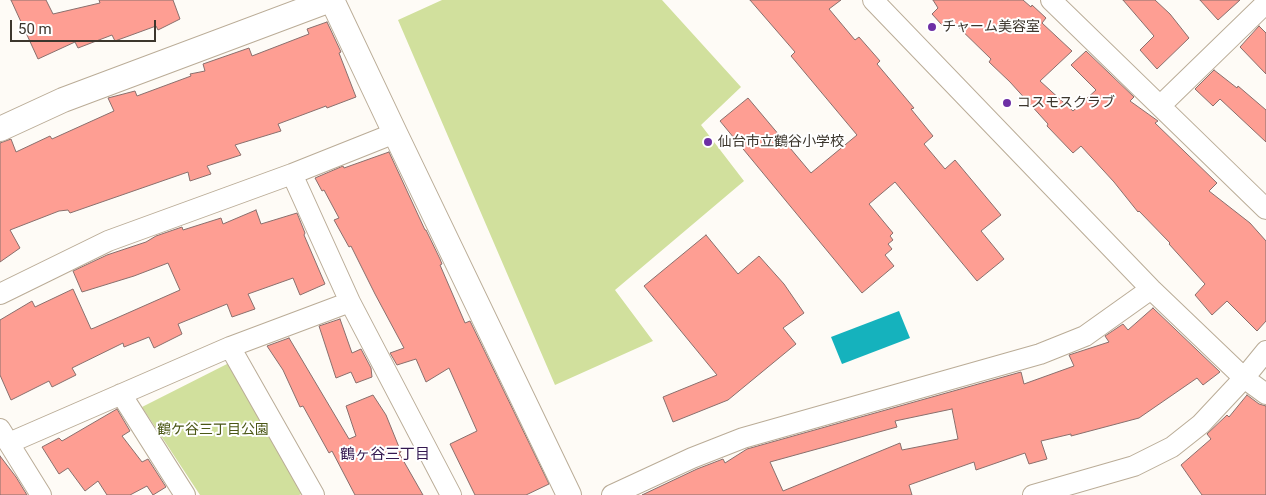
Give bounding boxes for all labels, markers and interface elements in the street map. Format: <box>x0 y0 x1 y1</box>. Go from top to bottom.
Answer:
scale bar <box>12 10 159 42</box>
place label: チャーム美容室 <box>942 19 1040 35</box>
text: 50 m <box>18 20 52 38</box>
marker: チャーム美容室 <box>926 21 938 33</box>
place label: コスモスクラブ <box>1017 95 1115 111</box>
marker: コスモスクラブ <box>1001 97 1013 109</box>
place label: 仙台市立鶴谷小学校 <box>718 134 844 150</box>
marker: 仙台市立鶴谷小学校 <box>702 136 714 148</box>
park label: 鶴ケ谷三丁目公園 <box>157 422 269 438</box>
district label: 鶴ヶ谷三丁目 <box>340 446 430 464</box>

